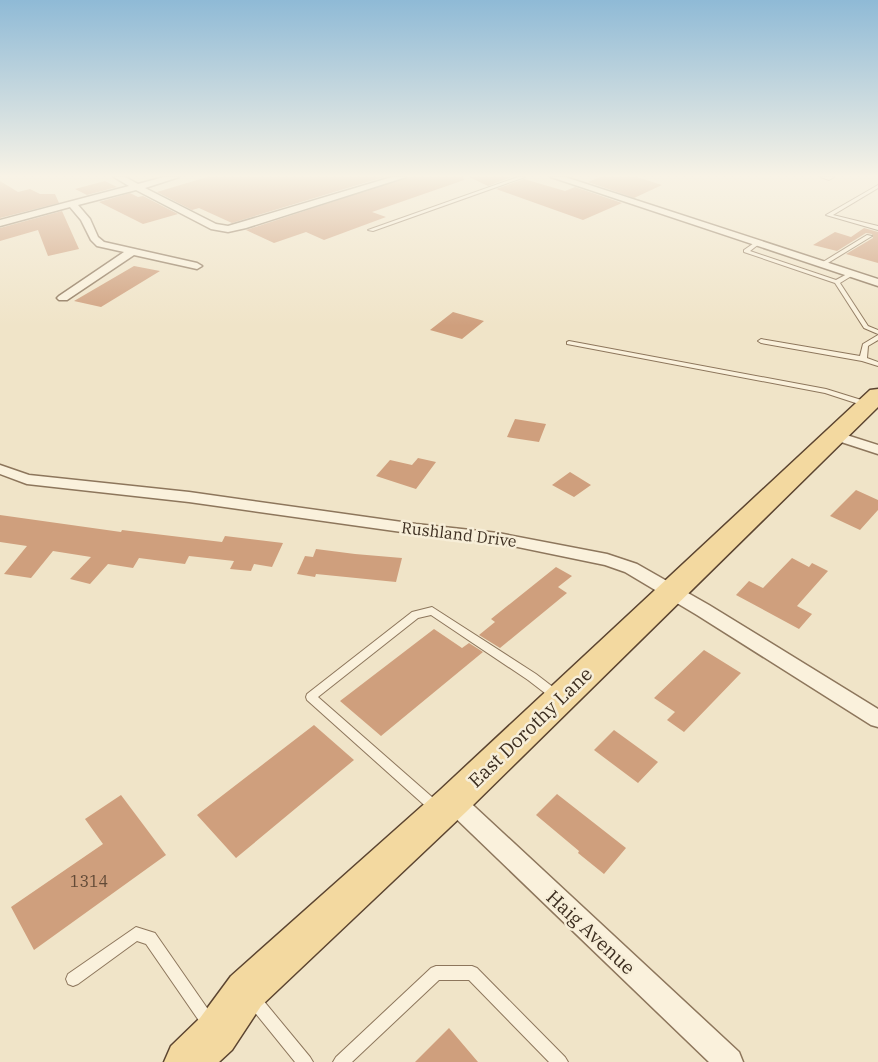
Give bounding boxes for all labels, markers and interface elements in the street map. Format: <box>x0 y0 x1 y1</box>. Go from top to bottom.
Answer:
street label: Rushland Drive <box>400 517 518 551</box>
street label: East Dorothy Lane <box>463 662 597 792</box>
house number: 1314 <box>70 871 108 891</box>
street label: Haig Avenue <box>542 885 640 979</box>

